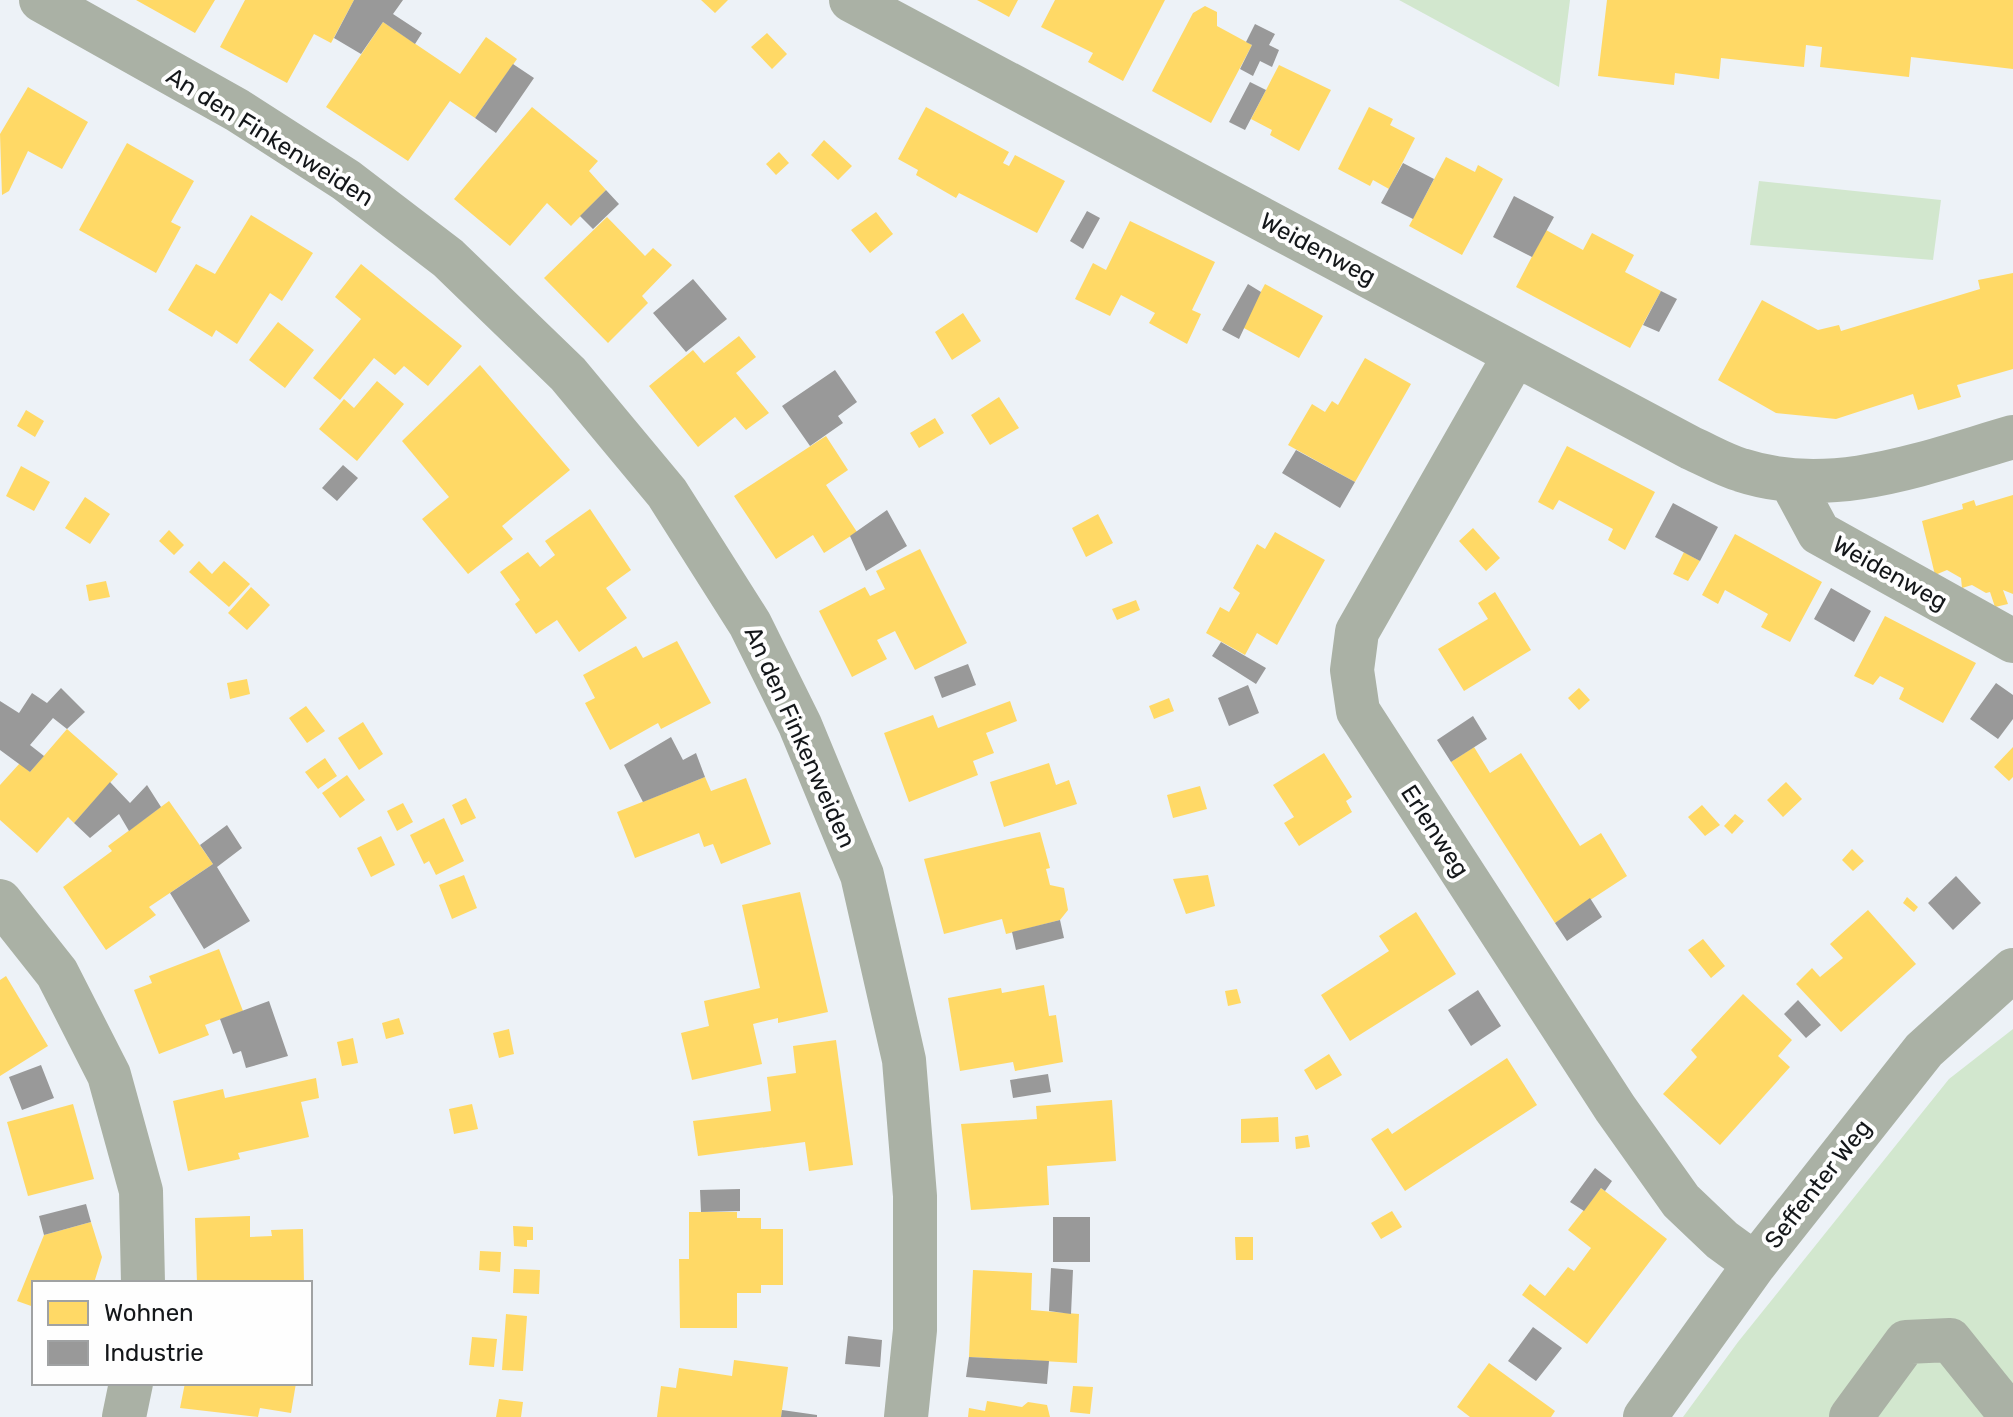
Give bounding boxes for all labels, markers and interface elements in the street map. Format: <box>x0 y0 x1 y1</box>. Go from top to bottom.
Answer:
street label: An den Finkenweiden <box>161 62 379 212</box>
street label: Weidenweg <box>1255 207 1381 291</box>
street label: Weidenweg <box>1828 530 1952 616</box>
street label: An den Finkenweiden <box>739 622 861 852</box>
street label: Erlenweg <box>1395 780 1475 882</box>
street label: Seffenter Weg <box>1759 1114 1877 1254</box>
legend <box>32 1281 312 1385</box>
text: Wohnen <box>104 1299 194 1327</box>
text: Industrie <box>104 1339 204 1367</box>

